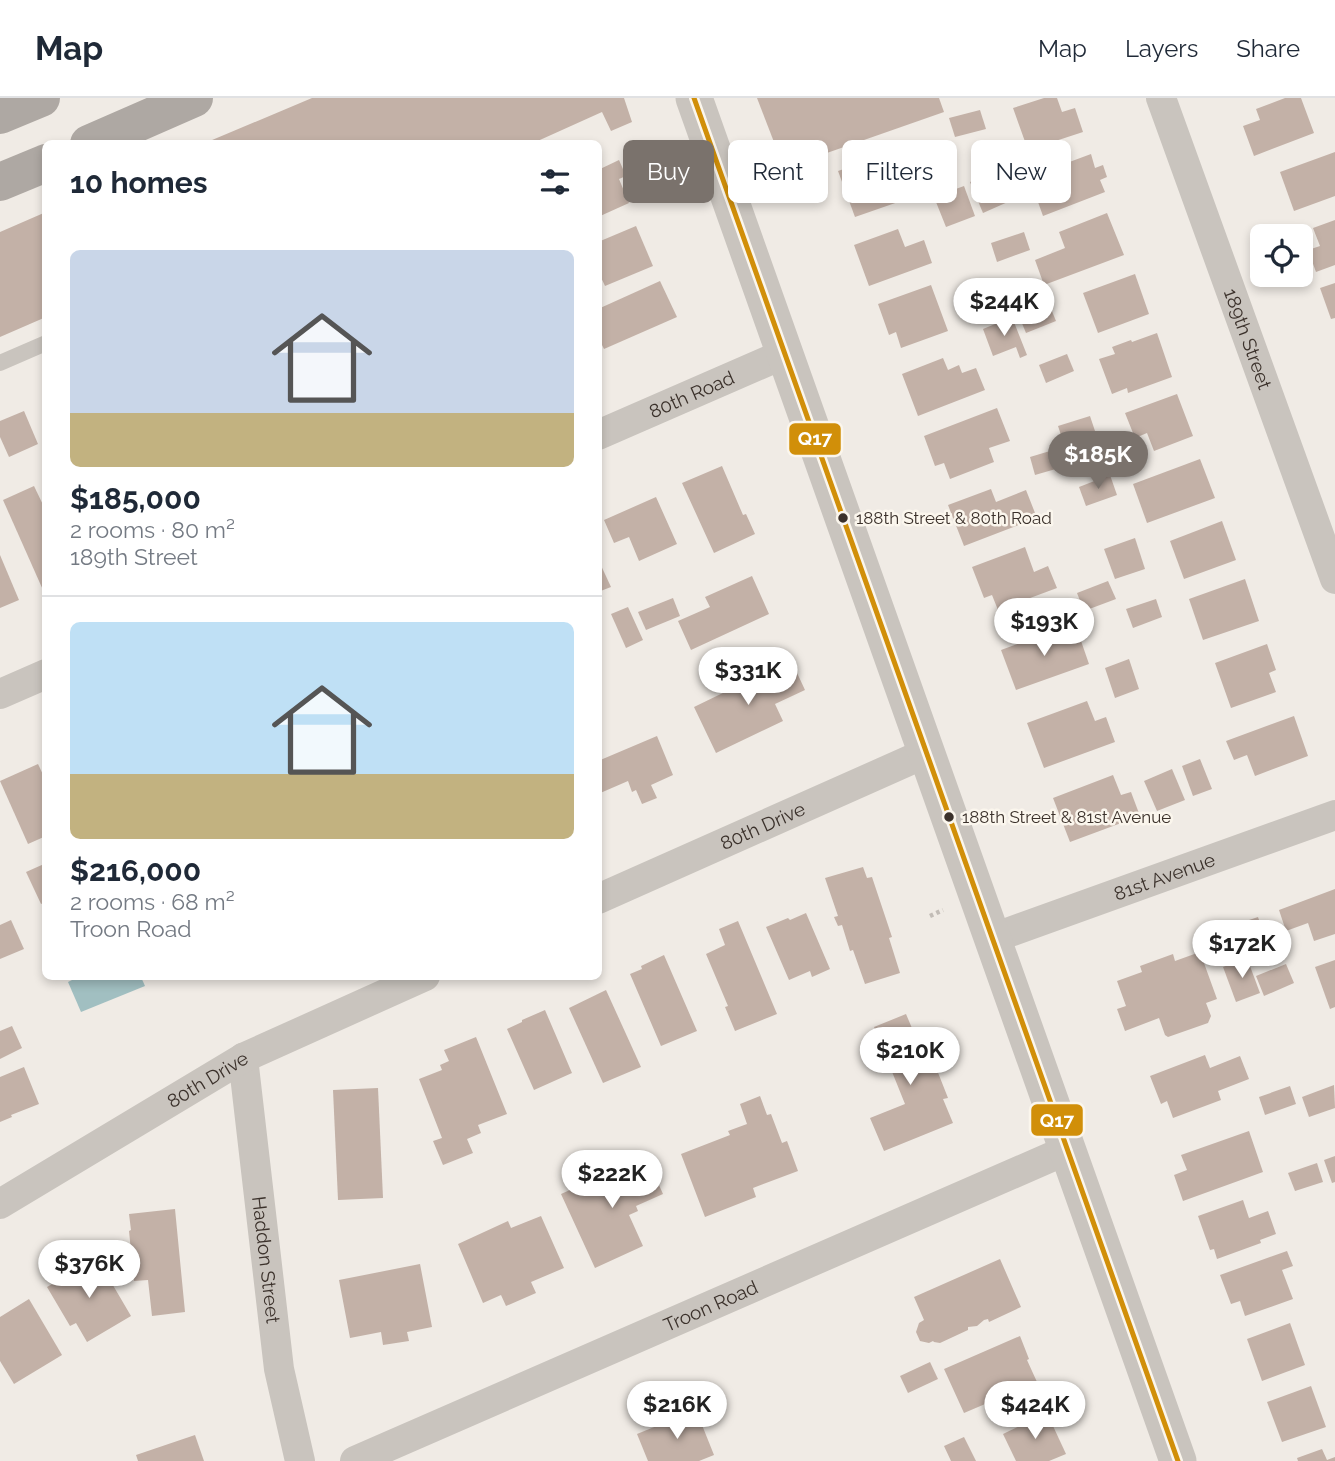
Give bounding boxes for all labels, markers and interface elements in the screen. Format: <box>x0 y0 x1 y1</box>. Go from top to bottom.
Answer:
text: Map <box>35 29 103 68</box>
text: Map <box>1038 34 1087 63</box>
text: Layers <box>1125 34 1198 63</box>
text: Share <box>1236 34 1300 63</box>
chip: Buy <box>623 140 714 203</box>
chip: Rent <box>728 140 828 203</box>
chip: Filters <box>842 140 957 203</box>
chip: New <box>971 140 1071 203</box>
icon: filters <box>536 163 574 201</box>
text: 10 homes <box>70 165 207 200</box>
map controls <box>1250 224 1313 287</box>
button: locate <box>1250 224 1313 287</box>
pin: $244K <box>955 278 1053 338</box>
street label: 189th Street <box>1220 285 1277 393</box>
text: $244K <box>969 287 1039 314</box>
icon: home <box>259 295 385 421</box>
street label: 80th Road <box>645 366 738 422</box>
line badge: Q17 <box>788 422 842 456</box>
text: Q17 <box>798 427 833 449</box>
pin: $185K <box>1049 432 1147 491</box>
text: $185K <box>1064 440 1132 467</box>
text: $185,000 <box>70 481 201 516</box>
place label: 188th Street & 80th Road <box>856 508 1052 528</box>
marker: 188th Street & 80th Road <box>836 511 850 525</box>
text: 2 rooms · 80 m² <box>70 516 235 543</box>
text: 189th Street <box>70 543 198 570</box>
pin: $193K <box>995 598 1093 658</box>
text: $193K <box>1010 607 1078 634</box>
pin: $331K <box>699 648 797 707</box>
text: $331K <box>715 656 781 683</box>
icon: home <box>259 667 385 793</box>
street label: 80th Drive <box>717 797 808 854</box>
place label: 188th Street & 81st Avenue <box>962 807 1171 827</box>
marker: 188th Street & 81st Avenue <box>942 810 956 824</box>
street label: 81st Avenue <box>1111 848 1218 905</box>
text: $216,000 <box>70 853 201 888</box>
text: 2 rooms · 68 m² <box>70 888 235 915</box>
text: Troon Road <box>70 915 192 942</box>
pin: $172K <box>1193 920 1291 980</box>
text: $172K <box>1208 929 1276 956</box>
pin: $210K <box>861 1028 959 1087</box>
text: $210K <box>876 1036 944 1063</box>
street label: 80th Drive <box>163 1047 252 1112</box>
line badge: Q17 <box>1030 1103 1084 1137</box>
text: Q17 <box>1040 1109 1075 1131</box>
pin: $222K <box>563 1150 661 1210</box>
text: $222K <box>578 1159 646 1186</box>
street label: Haddon Street <box>248 1195 285 1325</box>
pin: $376K <box>40 1240 138 1300</box>
text: $376K <box>54 1249 124 1276</box>
street label: Troon Road <box>660 1276 761 1336</box>
pin: $216K <box>628 1382 726 1441</box>
pin: $424K <box>986 1382 1084 1441</box>
text: $216K <box>643 1390 711 1417</box>
text: $424K <box>1000 1390 1070 1417</box>

